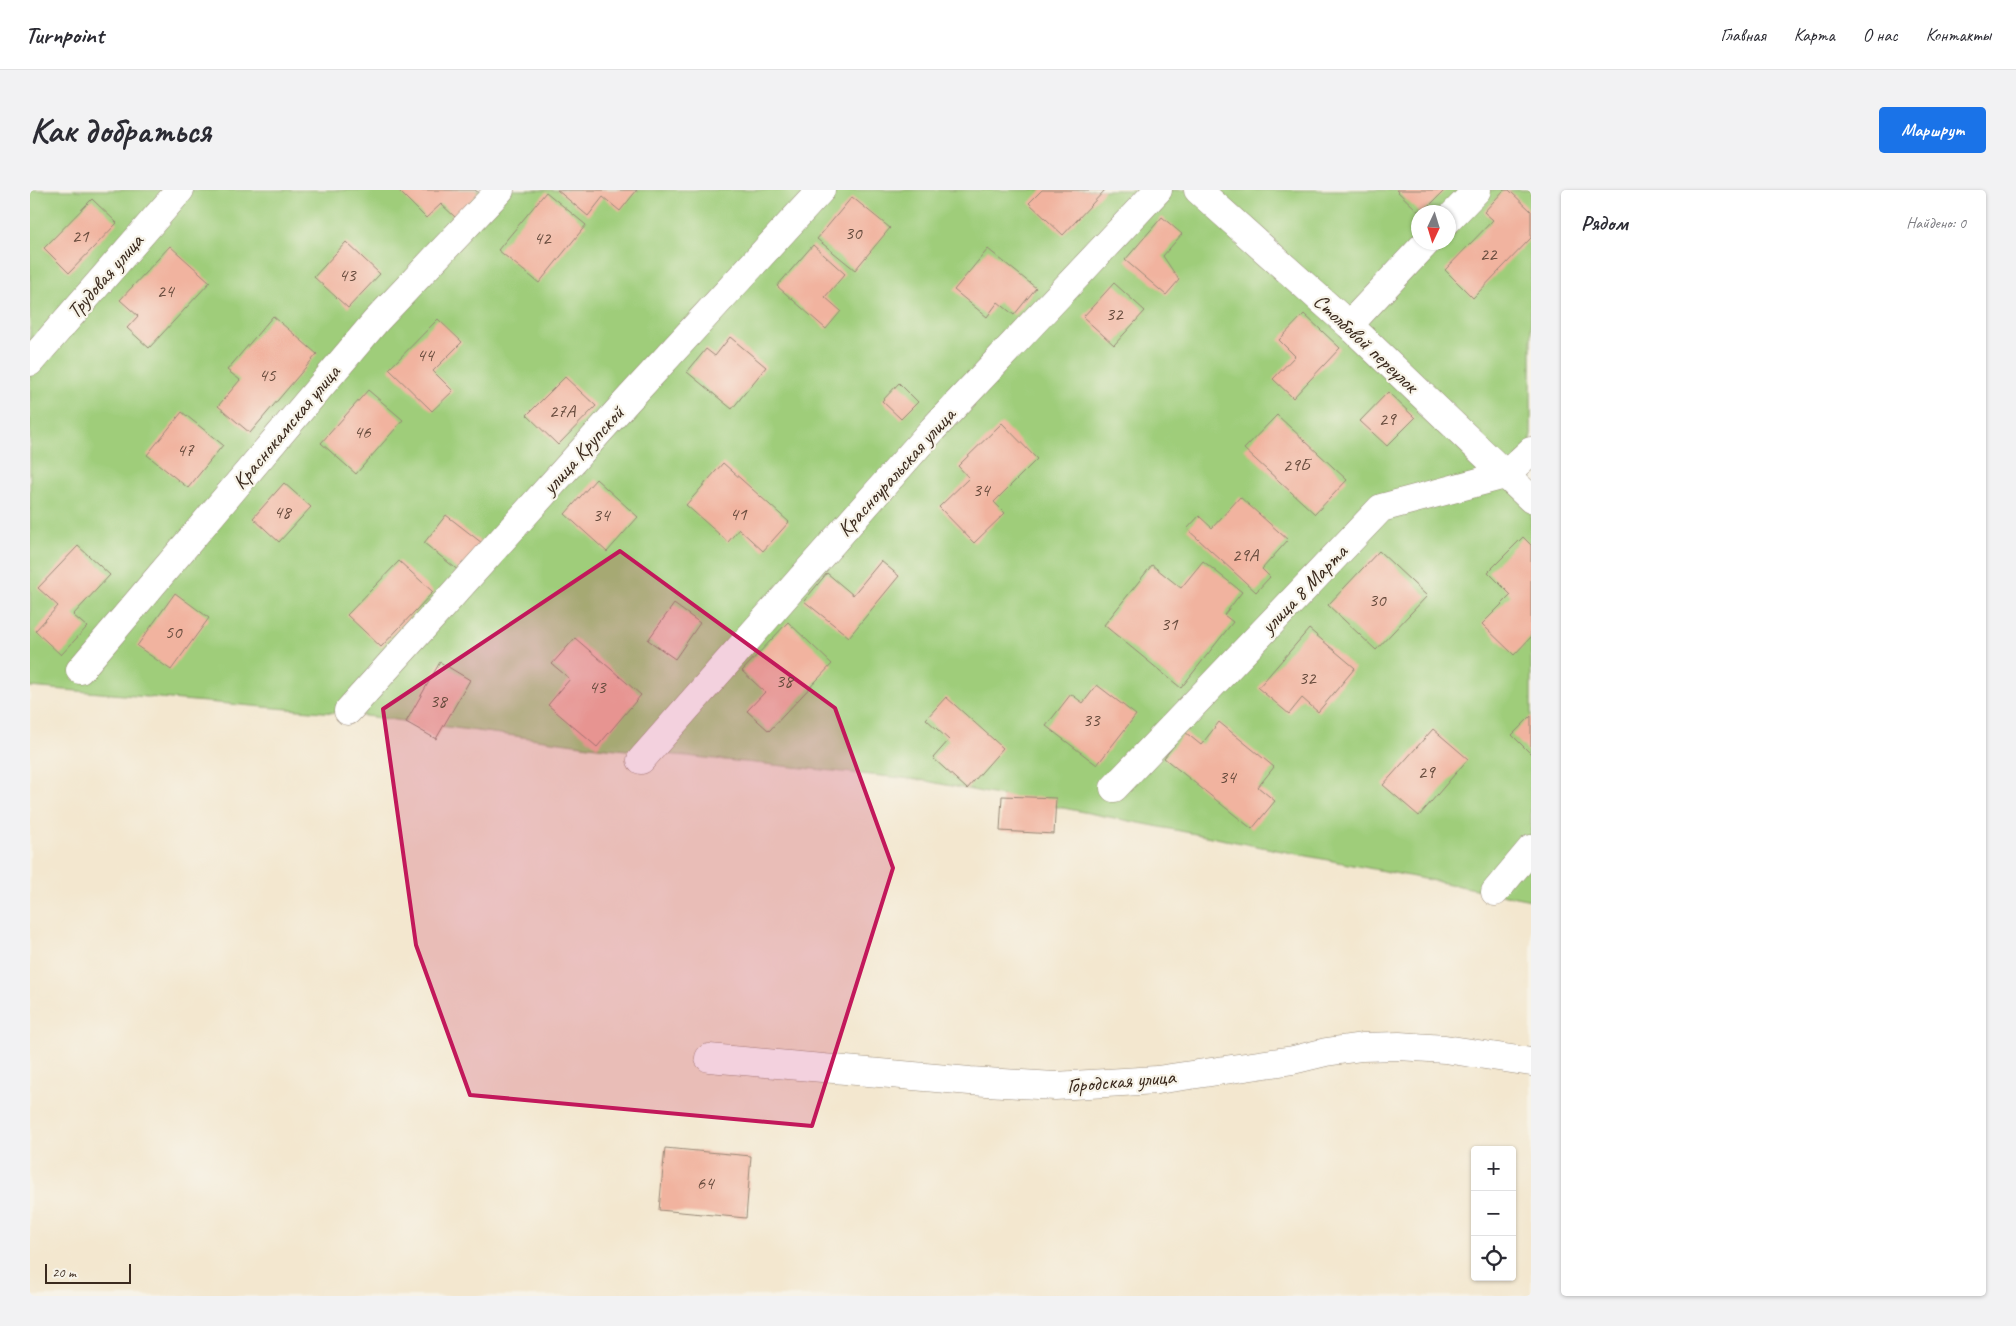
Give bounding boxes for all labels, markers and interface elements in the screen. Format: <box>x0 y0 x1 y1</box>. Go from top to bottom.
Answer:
text: Turnpoint <box>25 20 104 50</box>
text: Главная <box>1721 24 1766 46</box>
text: Карта <box>1794 24 1835 46</box>
text: О нас <box>1863 24 1898 46</box>
text: Контакты <box>1926 24 1991 46</box>
button: Маршрут <box>1879 107 1986 153</box>
text: Как добраться <box>30 108 211 153</box>
north arrow <box>1411 205 1456 250</box>
text: Рядом <box>1581 210 1628 236</box>
text: Найдено: 0 <box>1906 213 1966 233</box>
house number: 30 <box>844 221 863 245</box>
house number: 21 <box>71 224 90 248</box>
house number: 42 <box>533 226 552 250</box>
street label: Трудовая улица <box>61 227 150 324</box>
house number: 22 <box>1479 242 1498 266</box>
house number: 43 <box>338 263 357 287</box>
house number: 24 <box>156 279 176 303</box>
street label: Столбовой переулок <box>1308 288 1425 400</box>
house number: 32 <box>1105 302 1124 326</box>
house number: 44 <box>416 343 436 367</box>
street label: Краснокамская улица <box>226 358 347 494</box>
house number: 45 <box>258 363 277 387</box>
street label: улица Крупской <box>535 399 630 501</box>
house number: 27А <box>549 399 577 423</box>
street label: Красноуральская улица <box>831 400 962 542</box>
house number: 29 <box>1378 407 1397 431</box>
house number: 46 <box>353 420 372 444</box>
house number: 47 <box>176 438 195 462</box>
house number: 29Б <box>1283 453 1313 477</box>
house number: 34 <box>972 478 992 502</box>
house number: 48 <box>273 500 293 524</box>
house number: 41 <box>729 502 748 526</box>
house number: 34 <box>592 503 612 527</box>
street label: улица 8 Марта <box>1254 538 1354 640</box>
house number: 29А <box>1232 543 1260 567</box>
house number: 30 <box>1368 588 1387 612</box>
house number: 31 <box>1160 612 1179 636</box>
house number: 50 <box>164 620 183 644</box>
house number: 32 <box>1298 666 1317 690</box>
house number: 38 <box>775 669 795 693</box>
house number: 43 <box>588 675 607 699</box>
house number: 38 <box>429 689 449 713</box>
house number: 33 <box>1082 708 1101 732</box>
house number: 29 <box>1417 760 1436 784</box>
house number: 34 <box>1218 765 1238 789</box>
street label: Городская улица <box>1066 1063 1178 1099</box>
map controls <box>1471 1146 1516 1281</box>
button: + <box>1471 1146 1516 1191</box>
house number: 64 <box>696 1171 716 1195</box>
button: − <box>1471 1191 1516 1236</box>
button: locate <box>1471 1236 1516 1281</box>
scale bar <box>45 1261 131 1284</box>
text: 20 m <box>52 1264 76 1281</box>

